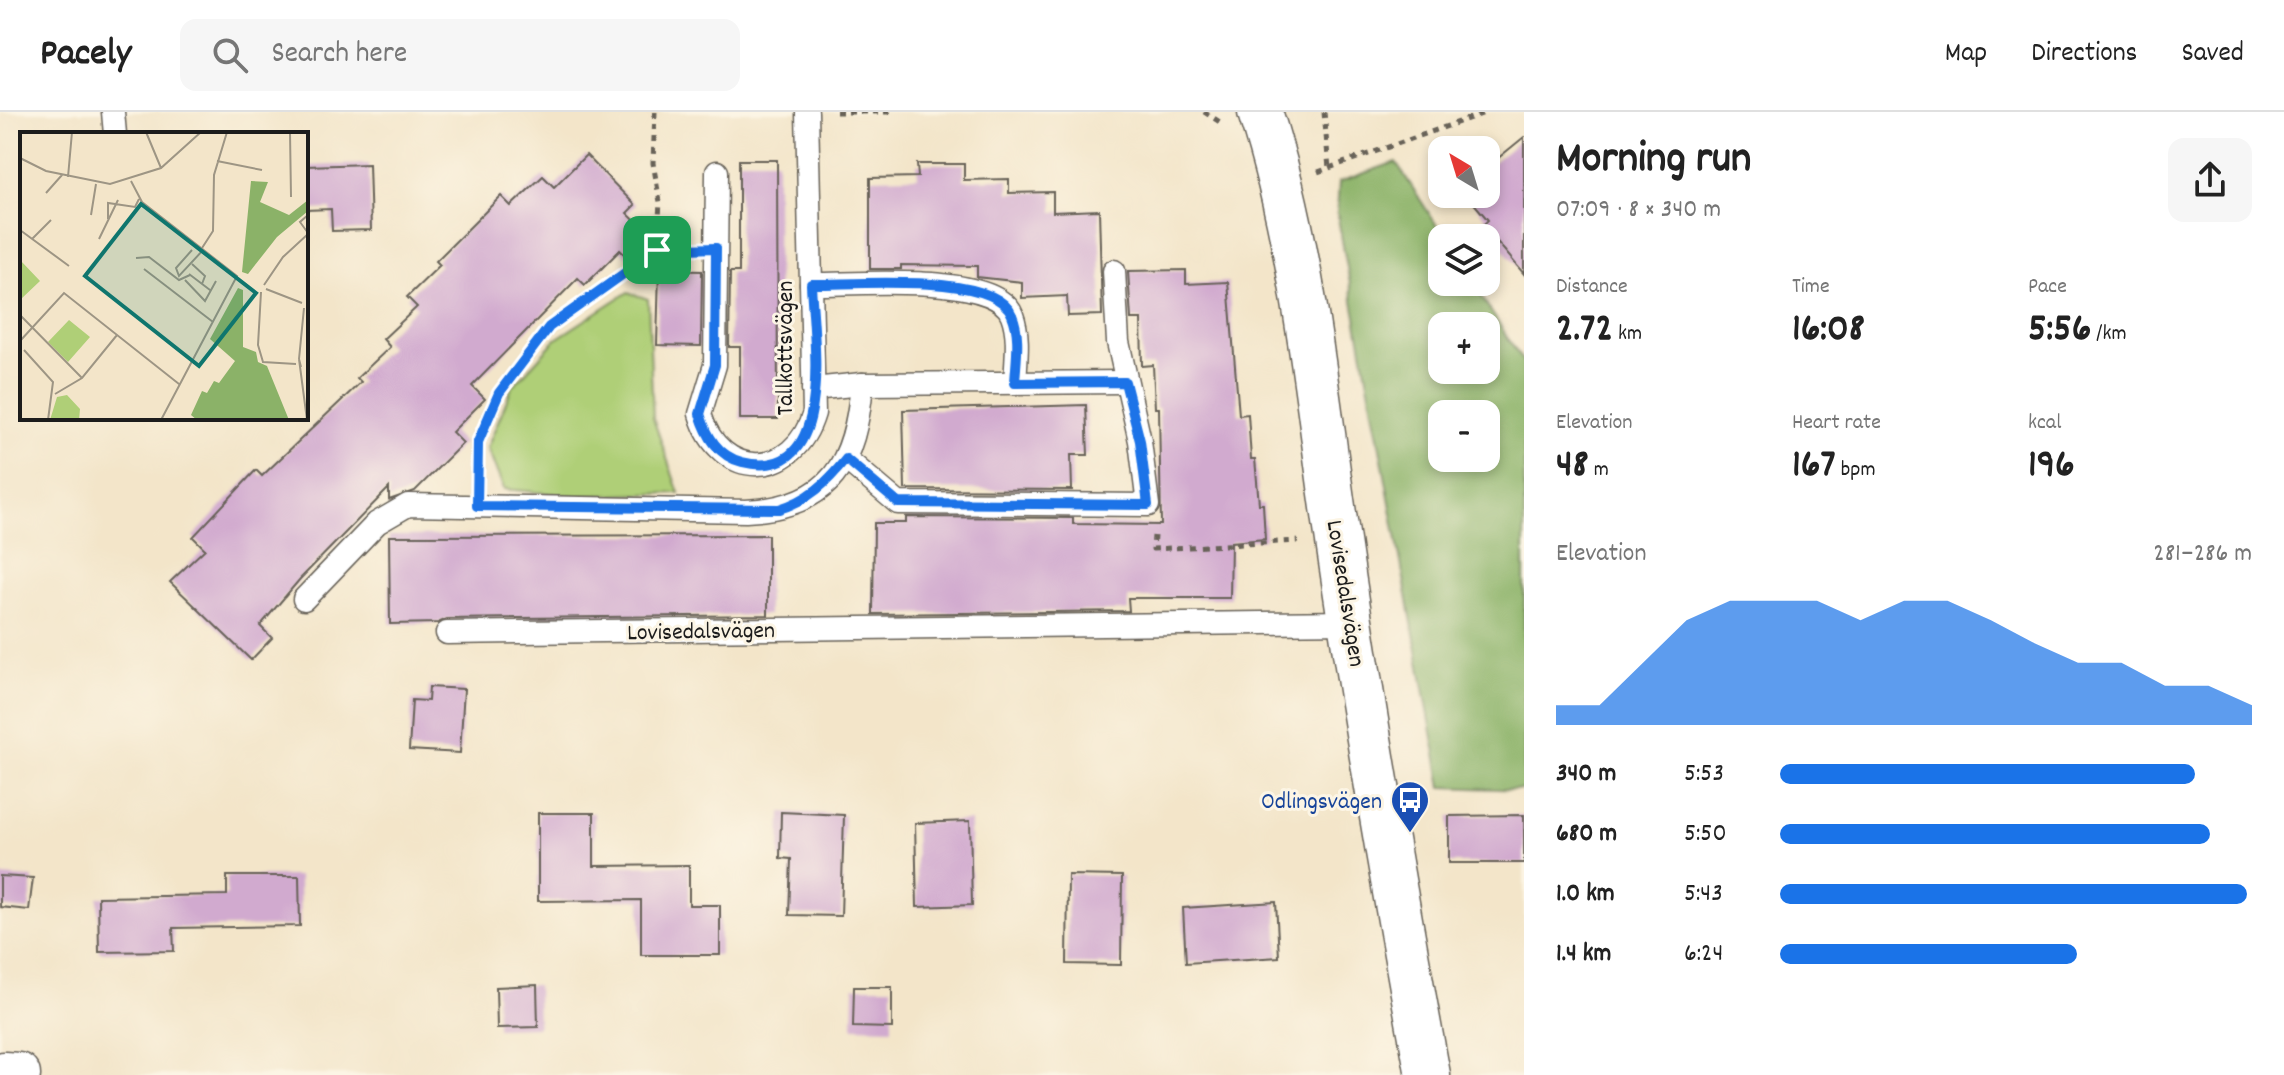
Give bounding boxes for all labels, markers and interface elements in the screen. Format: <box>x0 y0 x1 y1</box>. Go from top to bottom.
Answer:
search box <box>180 19 740 91</box>
text: Pacely <box>40 28 132 83</box>
icon: search <box>208 33 252 77</box>
text: Search here <box>272 34 407 77</box>
text: Map <box>1945 35 1987 75</box>
text: Directions <box>2031 35 2137 75</box>
text: Saved <box>2181 35 2244 75</box>
text: Morning run <box>1556 130 1751 193</box>
inset map <box>20 132 308 420</box>
north arrow <box>1428 136 1500 208</box>
map controls <box>1428 136 1500 472</box>
button: share <box>2168 138 2252 222</box>
text: 07:09 · 8 × 340 m <box>1556 192 1721 229</box>
pin <box>623 216 691 284</box>
button: layers <box>1428 224 1500 296</box>
icon: arrive <box>635 228 679 272</box>
text: Distance <box>1556 272 1628 303</box>
text: Time <box>1792 272 1830 303</box>
text: Pace <box>2028 272 2067 303</box>
street label: Tallkottsvägen <box>770 281 804 415</box>
text: 2.72 <box>1556 303 1613 360</box>
text: 16:08 <box>1792 303 1865 360</box>
text: 5:56 <box>2028 303 2091 360</box>
button: + <box>1428 312 1500 384</box>
text: km <box>1613 319 1642 350</box>
text: /km <box>2091 319 2127 350</box>
button: − <box>1428 400 1500 472</box>
text: Elevation <box>1556 408 1633 439</box>
text: Heart rate <box>1792 408 1881 439</box>
text: kcal <box>2028 408 2061 439</box>
text: 48 <box>1556 439 1589 496</box>
text: 167 <box>1792 439 1836 496</box>
text: 196 <box>2028 439 2075 496</box>
text: m <box>1589 455 1609 486</box>
text: bpm <box>1836 455 1876 486</box>
street label: Lovisedalsvägen <box>1316 518 1372 669</box>
text: Elevation <box>1556 536 1646 573</box>
text: 281–286 m <box>2153 536 2252 573</box>
street label: Lovisedalsvägen <box>627 615 775 651</box>
text: 340 m <box>1556 756 1616 793</box>
text: 5:53 <box>1684 756 1724 793</box>
bus stop icon: Odlingsvägen <box>1389 779 1431 834</box>
place label: Odlingsvägen <box>1261 786 1382 820</box>
text: 680 m <box>1556 816 1617 853</box>
text: 5:50 <box>1684 816 1727 853</box>
text: 1.0 km <box>1556 876 1615 913</box>
text: 5:43 <box>1684 876 1723 913</box>
text: 1.4 km <box>1556 936 1611 973</box>
text: 6:24 <box>1684 936 1723 973</box>

